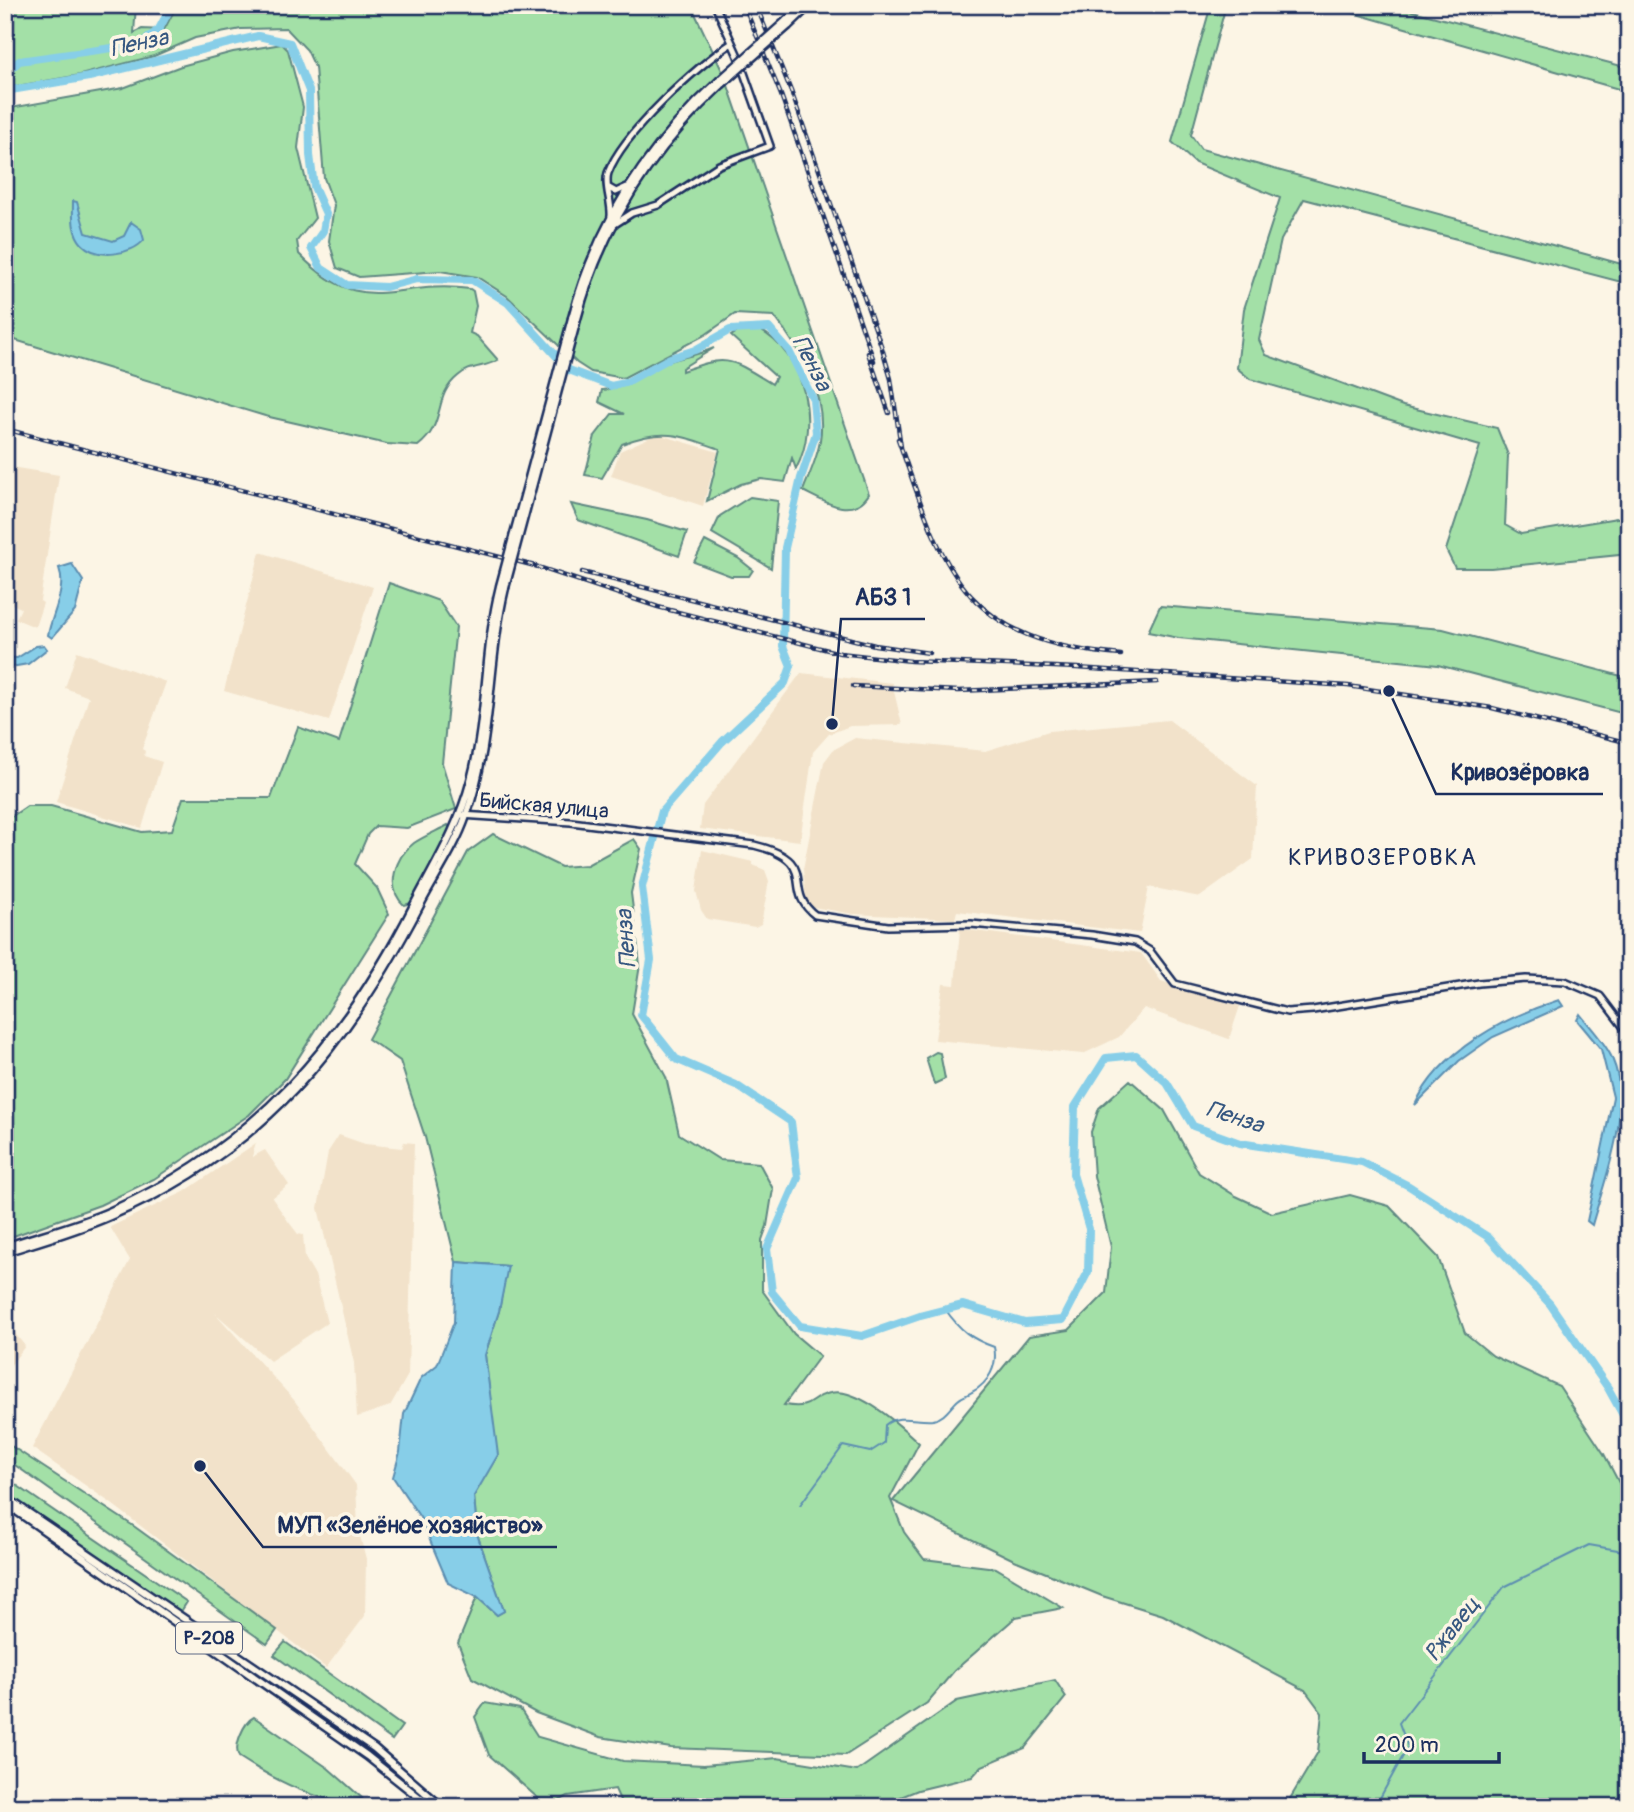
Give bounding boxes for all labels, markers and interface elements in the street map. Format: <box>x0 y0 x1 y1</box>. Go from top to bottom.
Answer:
water label: Пенза <box>107 22 172 63</box>
water label: Пенза <box>786 330 839 397</box>
callout: АБЗ 1 <box>841 575 925 619</box>
text: АБЗ 1 <box>855 583 911 612</box>
callout: Кривозёровка <box>1436 750 1603 794</box>
text: Кривозёровка <box>1451 758 1590 787</box>
street label: Бийская улица <box>478 787 610 825</box>
district label: КРИВОЗЕРОВКА <box>1288 843 1478 872</box>
water label: Пенза <box>609 908 643 969</box>
water label: Пенза <box>1203 1094 1268 1140</box>
callout: МУП «Зелёное хозяйство» <box>263 1503 557 1547</box>
text: МУП «Зелёное хозяйство» <box>277 1511 543 1540</box>
water label: Ржавец <box>1418 1591 1486 1667</box>
road number: Р-208 <box>176 1622 242 1654</box>
scale bar <box>1364 1721 1499 1765</box>
text: 200 m <box>1375 1732 1439 1759</box>

